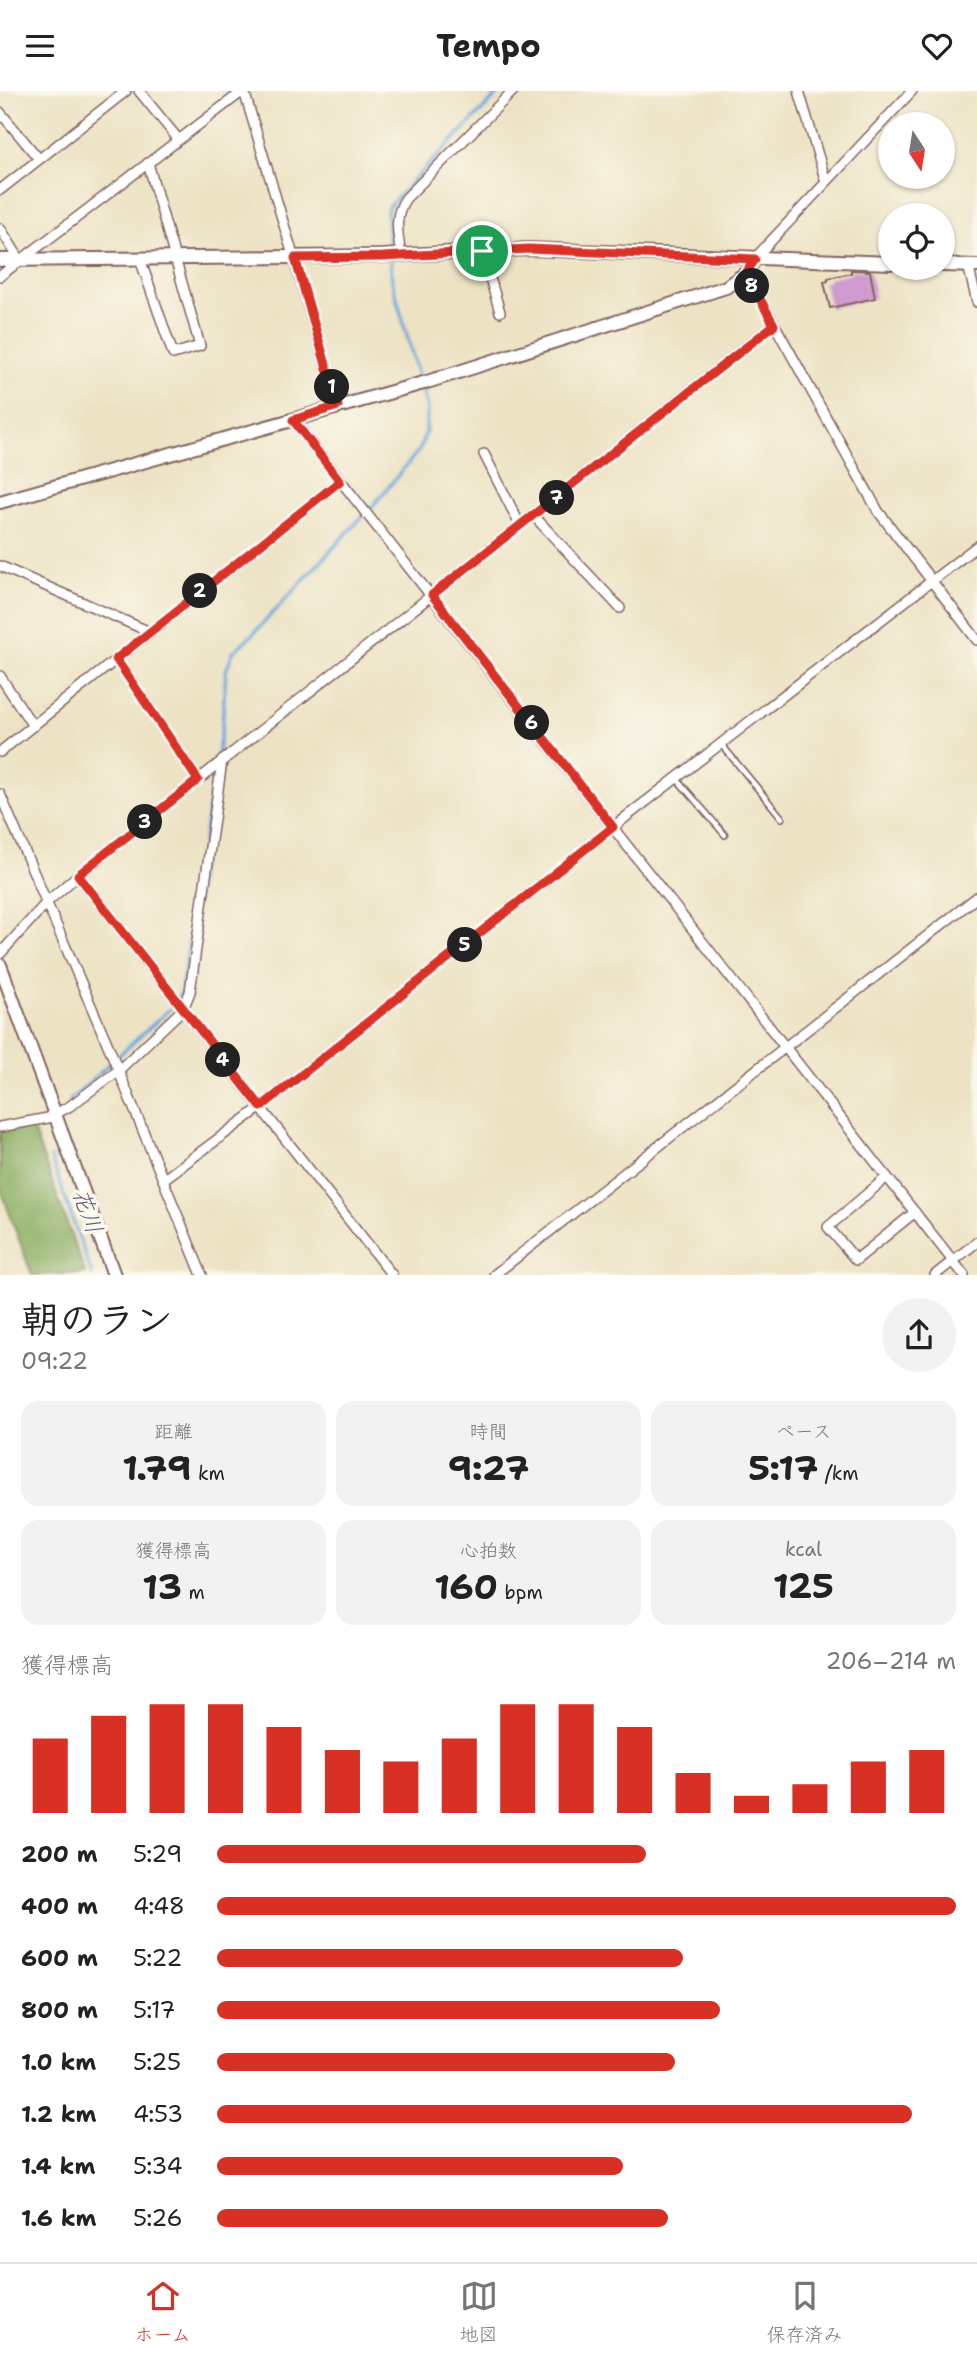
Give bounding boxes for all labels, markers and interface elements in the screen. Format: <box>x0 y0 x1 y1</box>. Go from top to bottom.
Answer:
text: Tempo <box>436 24 541 67</box>
icon: menu <box>21 27 59 65</box>
icon: heart <box>918 27 956 65</box>
north arrow <box>878 112 956 189</box>
map controls <box>878 112 955 280</box>
button: locate <box>878 203 955 280</box>
pin <box>452 221 512 281</box>
icon: arrive <box>463 232 501 270</box>
pin: 8 <box>734 269 770 303</box>
text: 8 <box>745 273 758 298</box>
pin: 1 <box>314 369 350 405</box>
text: 1 <box>327 374 336 399</box>
pin: 7 <box>540 481 574 515</box>
text: 7 <box>550 485 563 510</box>
pin: 2 <box>182 573 218 609</box>
text: 2 <box>193 578 206 603</box>
pin: 6 <box>514 705 550 741</box>
text: 6 <box>525 710 538 735</box>
pin: 3 <box>128 805 162 839</box>
text: 3 <box>138 809 151 834</box>
pin: 5 <box>448 927 482 963</box>
text: 5 <box>459 932 470 957</box>
pin: 4 <box>206 1042 241 1077</box>
text: 4 <box>216 1047 229 1072</box>
water label: 花川 <box>66 1184 110 1238</box>
text: 朝のラン <box>21 1294 173 1345</box>
button: share <box>882 1298 956 1372</box>
text: 09:22 <box>21 1346 88 1376</box>
text: 距離 <box>154 1419 193 1444</box>
text: 時間 <box>469 1419 508 1444</box>
text: ペース <box>776 1419 831 1444</box>
text: 1.79 <box>122 1444 191 1491</box>
text: 9:27 <box>448 1444 529 1491</box>
text: 5:17 <box>748 1444 818 1491</box>
text: km <box>191 1461 225 1486</box>
text: /km <box>818 1461 859 1486</box>
text: kcal <box>785 1537 822 1562</box>
text: 獲得標高 <box>135 1538 212 1563</box>
text: 心拍数 <box>460 1538 517 1563</box>
text: 125 <box>773 1562 834 1609</box>
text: 13 <box>142 1563 182 1610</box>
text: 160 <box>434 1563 498 1610</box>
text: m <box>182 1580 205 1605</box>
text: bpm <box>498 1580 543 1605</box>
text: 206–214 m <box>825 1646 956 1676</box>
text: 獲得標高 <box>21 1650 113 1680</box>
text: 200 m <box>21 1839 98 1869</box>
text: 5:29 <box>133 1839 182 1869</box>
text: 400 m <box>21 1891 98 1921</box>
text: 4:48 <box>133 1891 185 1921</box>
text: 600 m <box>21 1943 98 1973</box>
text: 5:22 <box>133 1943 182 1973</box>
text: 800 m <box>21 1995 98 2025</box>
text: 5:17 <box>133 1995 175 2025</box>
text: 1.0 km <box>21 2047 96 2077</box>
text: 5:25 <box>133 2047 181 2077</box>
text: 1.2 km <box>21 2099 97 2129</box>
text: 4:53 <box>133 2099 183 2129</box>
text: 1.4 km <box>21 2151 95 2181</box>
text: 5:34 <box>133 2151 183 2181</box>
text: 1.6 km <box>21 2203 96 2233</box>
text: 5:26 <box>133 2203 183 2233</box>
tab: ホーム <box>134 2277 191 2347</box>
tab: 地図 <box>460 2277 498 2347</box>
tab: 保存済み <box>767 2277 843 2347</box>

